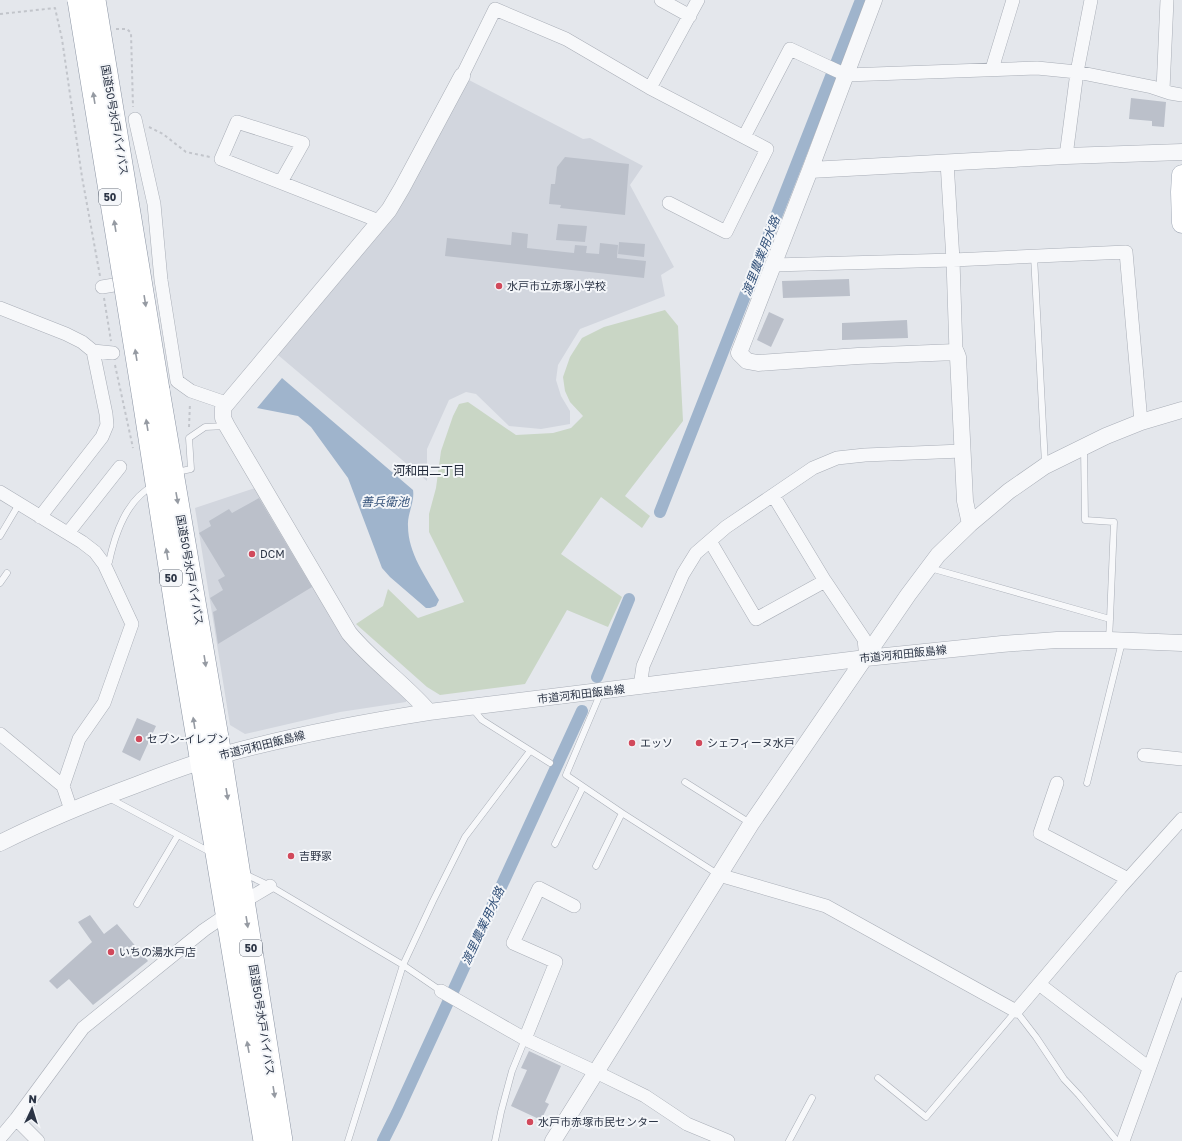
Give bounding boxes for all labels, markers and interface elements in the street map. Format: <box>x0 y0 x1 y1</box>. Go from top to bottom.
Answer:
street label: 国道50号水戸バイパス <box>99 64 132 176</box>
one-way arrow <box>91 92 97 104</box>
road number: 50 <box>99 189 121 205</box>
water label: 渡里農業用水路 <box>738 213 783 298</box>
one-way arrow <box>112 220 118 232</box>
place label: 水戸市立赤塚小学校 <box>507 279 606 292</box>
marker: 水戸市立赤塚小学校 <box>494 281 504 291</box>
one-way arrow <box>142 295 148 307</box>
one-way arrow <box>133 349 139 361</box>
one-way arrow <box>144 419 150 431</box>
district label: 河和田二丁目 <box>393 463 465 478</box>
one-way arrow <box>174 492 180 504</box>
water label: 善兵衛池 <box>361 494 410 509</box>
street label: 国道50号水戸バイパス <box>174 514 207 626</box>
one-way arrow <box>164 547 170 560</box>
place label: DCM <box>260 547 285 560</box>
marker: DCM <box>247 549 257 559</box>
road number: 50 <box>160 570 182 586</box>
street label: 市道河和田飯島線 <box>859 642 947 665</box>
one-way arrow <box>202 655 208 668</box>
street label: 市道河和田飯島線 <box>536 682 625 705</box>
one-way arrow <box>191 717 197 729</box>
street label: 市道河和田飯島線 <box>218 728 306 761</box>
place label: セブン-イレブン <box>147 732 228 745</box>
marker: セブン-イレブン <box>134 734 144 744</box>
place label: エッソ <box>640 736 673 749</box>
place label: シェフィーヌ水戸 <box>707 736 795 749</box>
marker: エッソ <box>627 738 637 748</box>
marker: シェフィーヌ水戸 <box>694 738 704 748</box>
one-way arrow <box>224 788 230 800</box>
place label: 吉野家 <box>299 849 332 862</box>
marker: 吉野家 <box>286 851 296 861</box>
water label: 渡里農業用水路 <box>458 884 508 967</box>
one-way arrow <box>244 916 250 928</box>
road number: 50 <box>240 940 262 956</box>
place label: いちの湯水戸店 <box>119 945 196 958</box>
marker: いちの湯水戸店 <box>106 947 116 957</box>
street label: 国道50号水戸バイパス <box>247 964 278 1076</box>
one-way arrow <box>245 1041 251 1053</box>
one-way arrow <box>271 1086 277 1098</box>
north arrow <box>12 1089 52 1129</box>
text: N <box>28 1092 37 1105</box>
place label: 水戸市赤塚市民センター <box>538 1115 659 1128</box>
marker: 水戸市赤塚市民センター <box>525 1117 535 1127</box>

